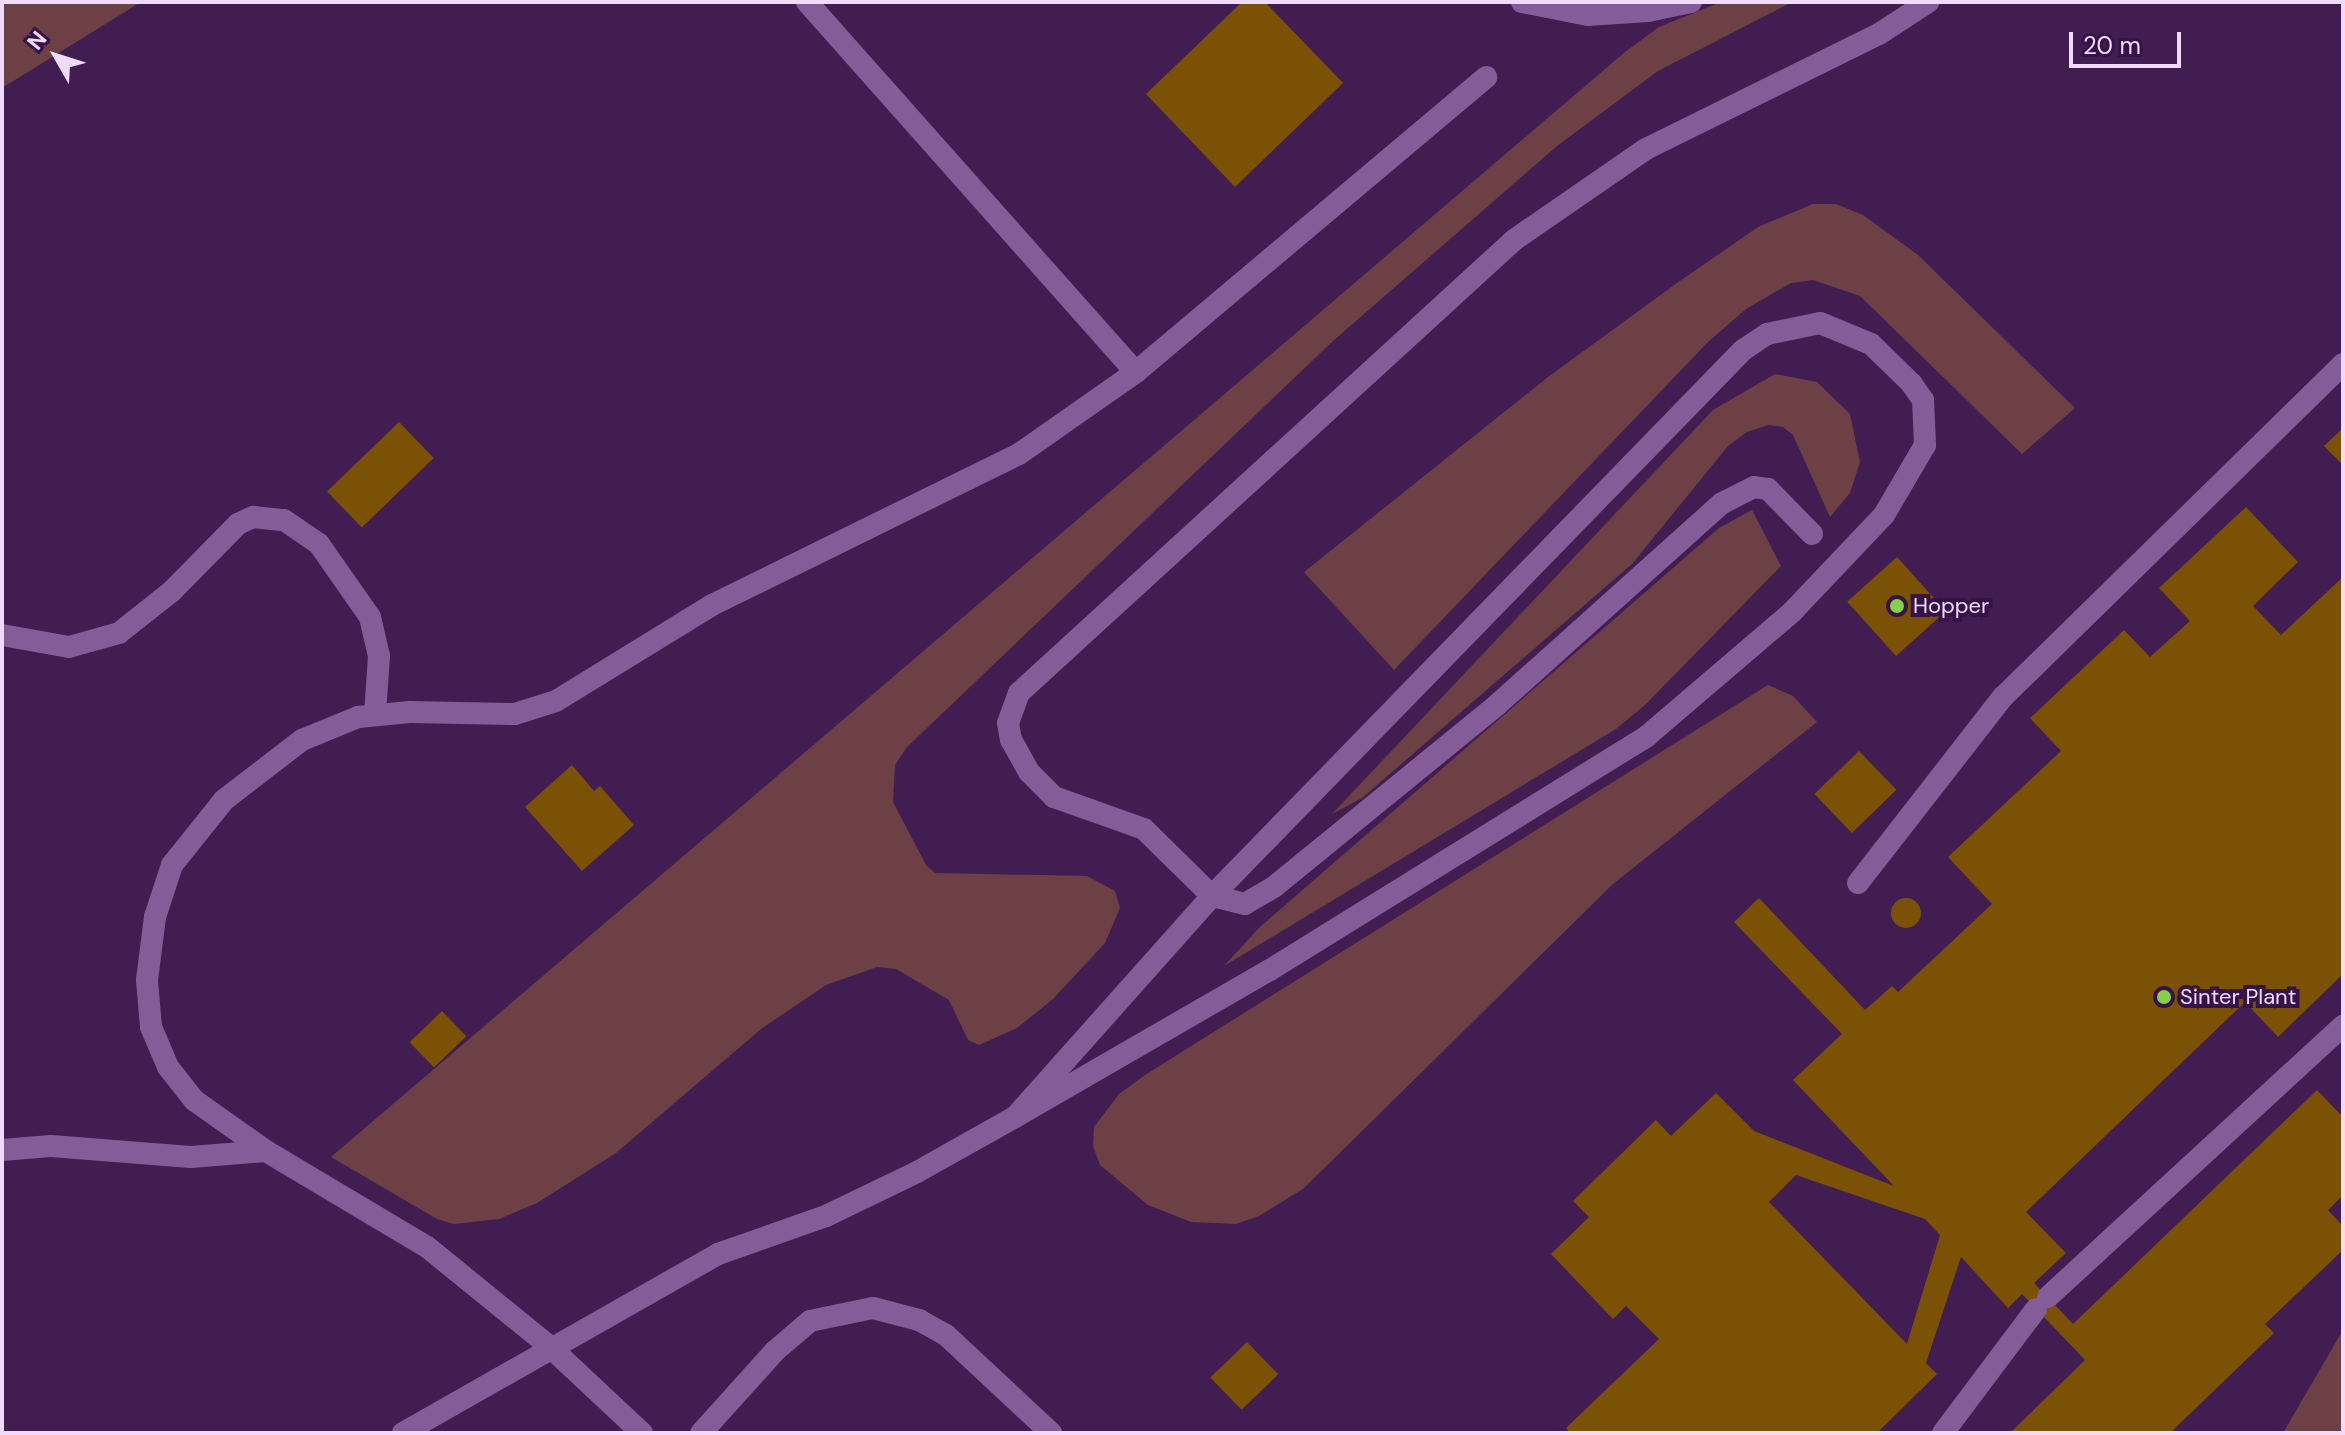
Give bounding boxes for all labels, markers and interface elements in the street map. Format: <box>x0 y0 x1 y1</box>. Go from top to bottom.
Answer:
north arrow <box>16 16 96 96</box>
scale bar <box>2073 16 2185 66</box>
text: N <box>21 25 53 56</box>
text: 20 m <box>2083 30 2141 61</box>
place label: Hopper <box>1913 593 1989 619</box>
marker: Hopper <box>1888 597 1906 615</box>
place label: Sinter Plant <box>2180 984 2296 1010</box>
marker: Sinter Plant <box>2155 988 2173 1006</box>

